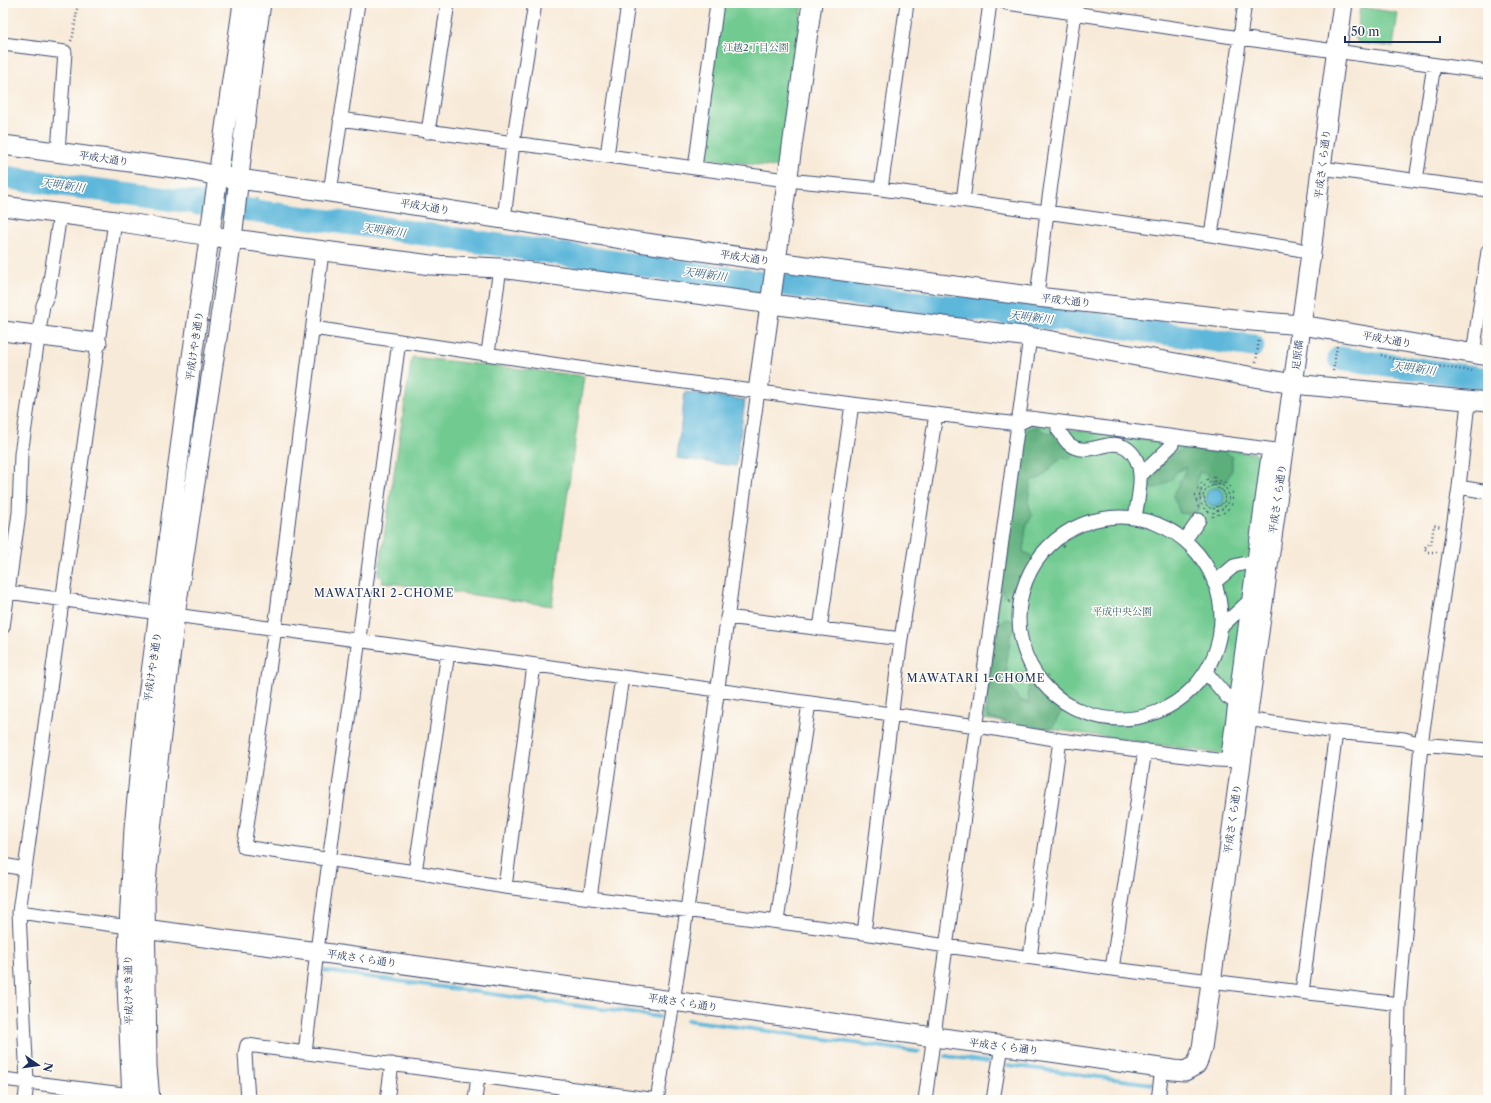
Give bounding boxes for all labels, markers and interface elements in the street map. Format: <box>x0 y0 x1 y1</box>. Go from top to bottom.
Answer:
scale bar <box>1345 18 1440 44</box>
text: 50 m <box>1351 24 1380 39</box>
park label: 江越2丁目公園 <box>723 41 789 54</box>
street label: 平成さくら通り <box>1312 129 1333 200</box>
street label: 平成大通り <box>78 149 130 168</box>
water label: 天明新川 <box>40 175 87 195</box>
street label: 平成大通り <box>399 196 451 217</box>
water label: 天明新川 <box>361 220 408 240</box>
street label: 平成大通り <box>719 248 771 267</box>
water label: 天明新川 <box>682 264 729 284</box>
street label: 平成大通り <box>1040 291 1091 310</box>
water label: 天明新川 <box>1008 307 1055 327</box>
street label: 平成けやき通り <box>183 311 206 382</box>
street label: 平成大通り <box>1361 329 1413 350</box>
street label: 足原橋 <box>1289 339 1306 371</box>
water label: 天明新川 <box>1391 358 1438 378</box>
street label: 平成さくら通り <box>1266 464 1289 535</box>
district label: MAWATARI 2-CHOME <box>314 586 454 600</box>
park label: 平成中央公園 <box>1092 605 1152 618</box>
street label: 平成けやき通り <box>141 632 164 703</box>
district label: MAWATARI 1-CHOME <box>907 671 1045 685</box>
street label: 平成さくら通り <box>1221 784 1244 855</box>
street label: 平成さくら通り <box>326 947 397 970</box>
street label: 平成けやき通り <box>121 955 136 1025</box>
street label: 平成さくら通り <box>647 991 718 1014</box>
street label: 平成さくら通り <box>968 1036 1039 1057</box>
north arrow <box>18 1045 58 1085</box>
text: N <box>40 1061 56 1074</box>

